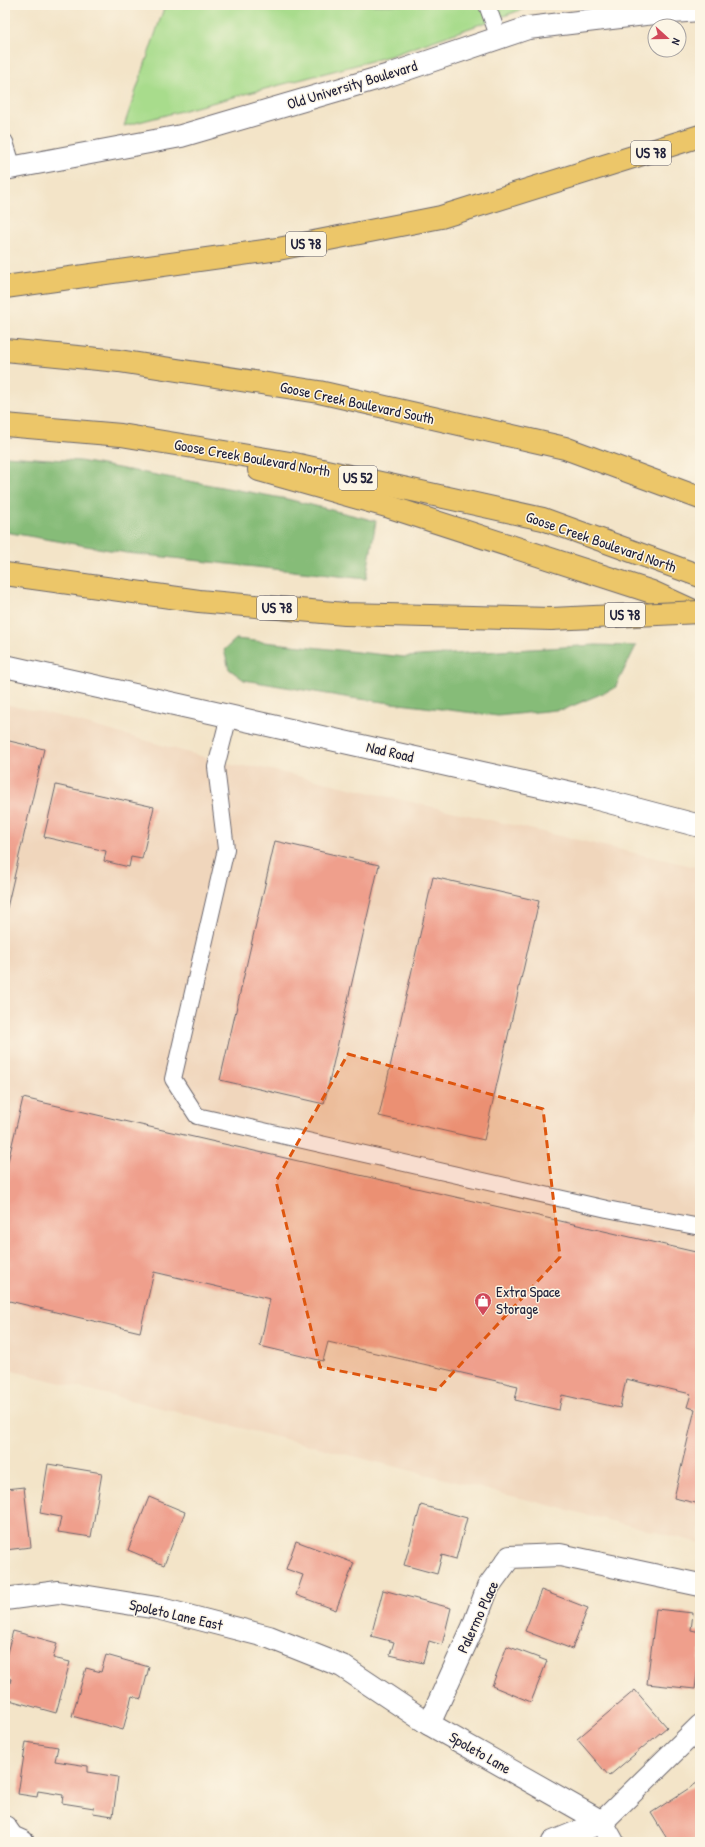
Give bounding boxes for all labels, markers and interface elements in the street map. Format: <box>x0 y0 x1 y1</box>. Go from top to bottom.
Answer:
north arrow <box>647 18 687 58</box>
text: N <box>669 36 684 47</box>
street label: Old University Boulevard <box>284 55 420 114</box>
road number: US 78 <box>631 141 671 165</box>
road number: US 78 <box>286 232 326 256</box>
street label: Goose Creek Boulevard South <box>278 376 436 429</box>
street label: Goose Creek Boulevard North <box>173 433 332 482</box>
road number: US 52 <box>339 466 377 490</box>
street label: Goose Creek Boulevard North <box>523 506 679 577</box>
road number: US 78 <box>257 596 297 620</box>
road number: US 78 <box>605 603 645 627</box>
street label: Nad Road <box>364 736 416 767</box>
place label: Extra Space Storage <box>496 1281 561 1319</box>
shop icon: Extra Space Storage <box>473 1291 493 1316</box>
street label: Palermo Place <box>452 1577 503 1656</box>
street label: Spoleto Lane East <box>127 1594 226 1636</box>
street label: Spoleto Lane <box>445 1726 515 1779</box>

